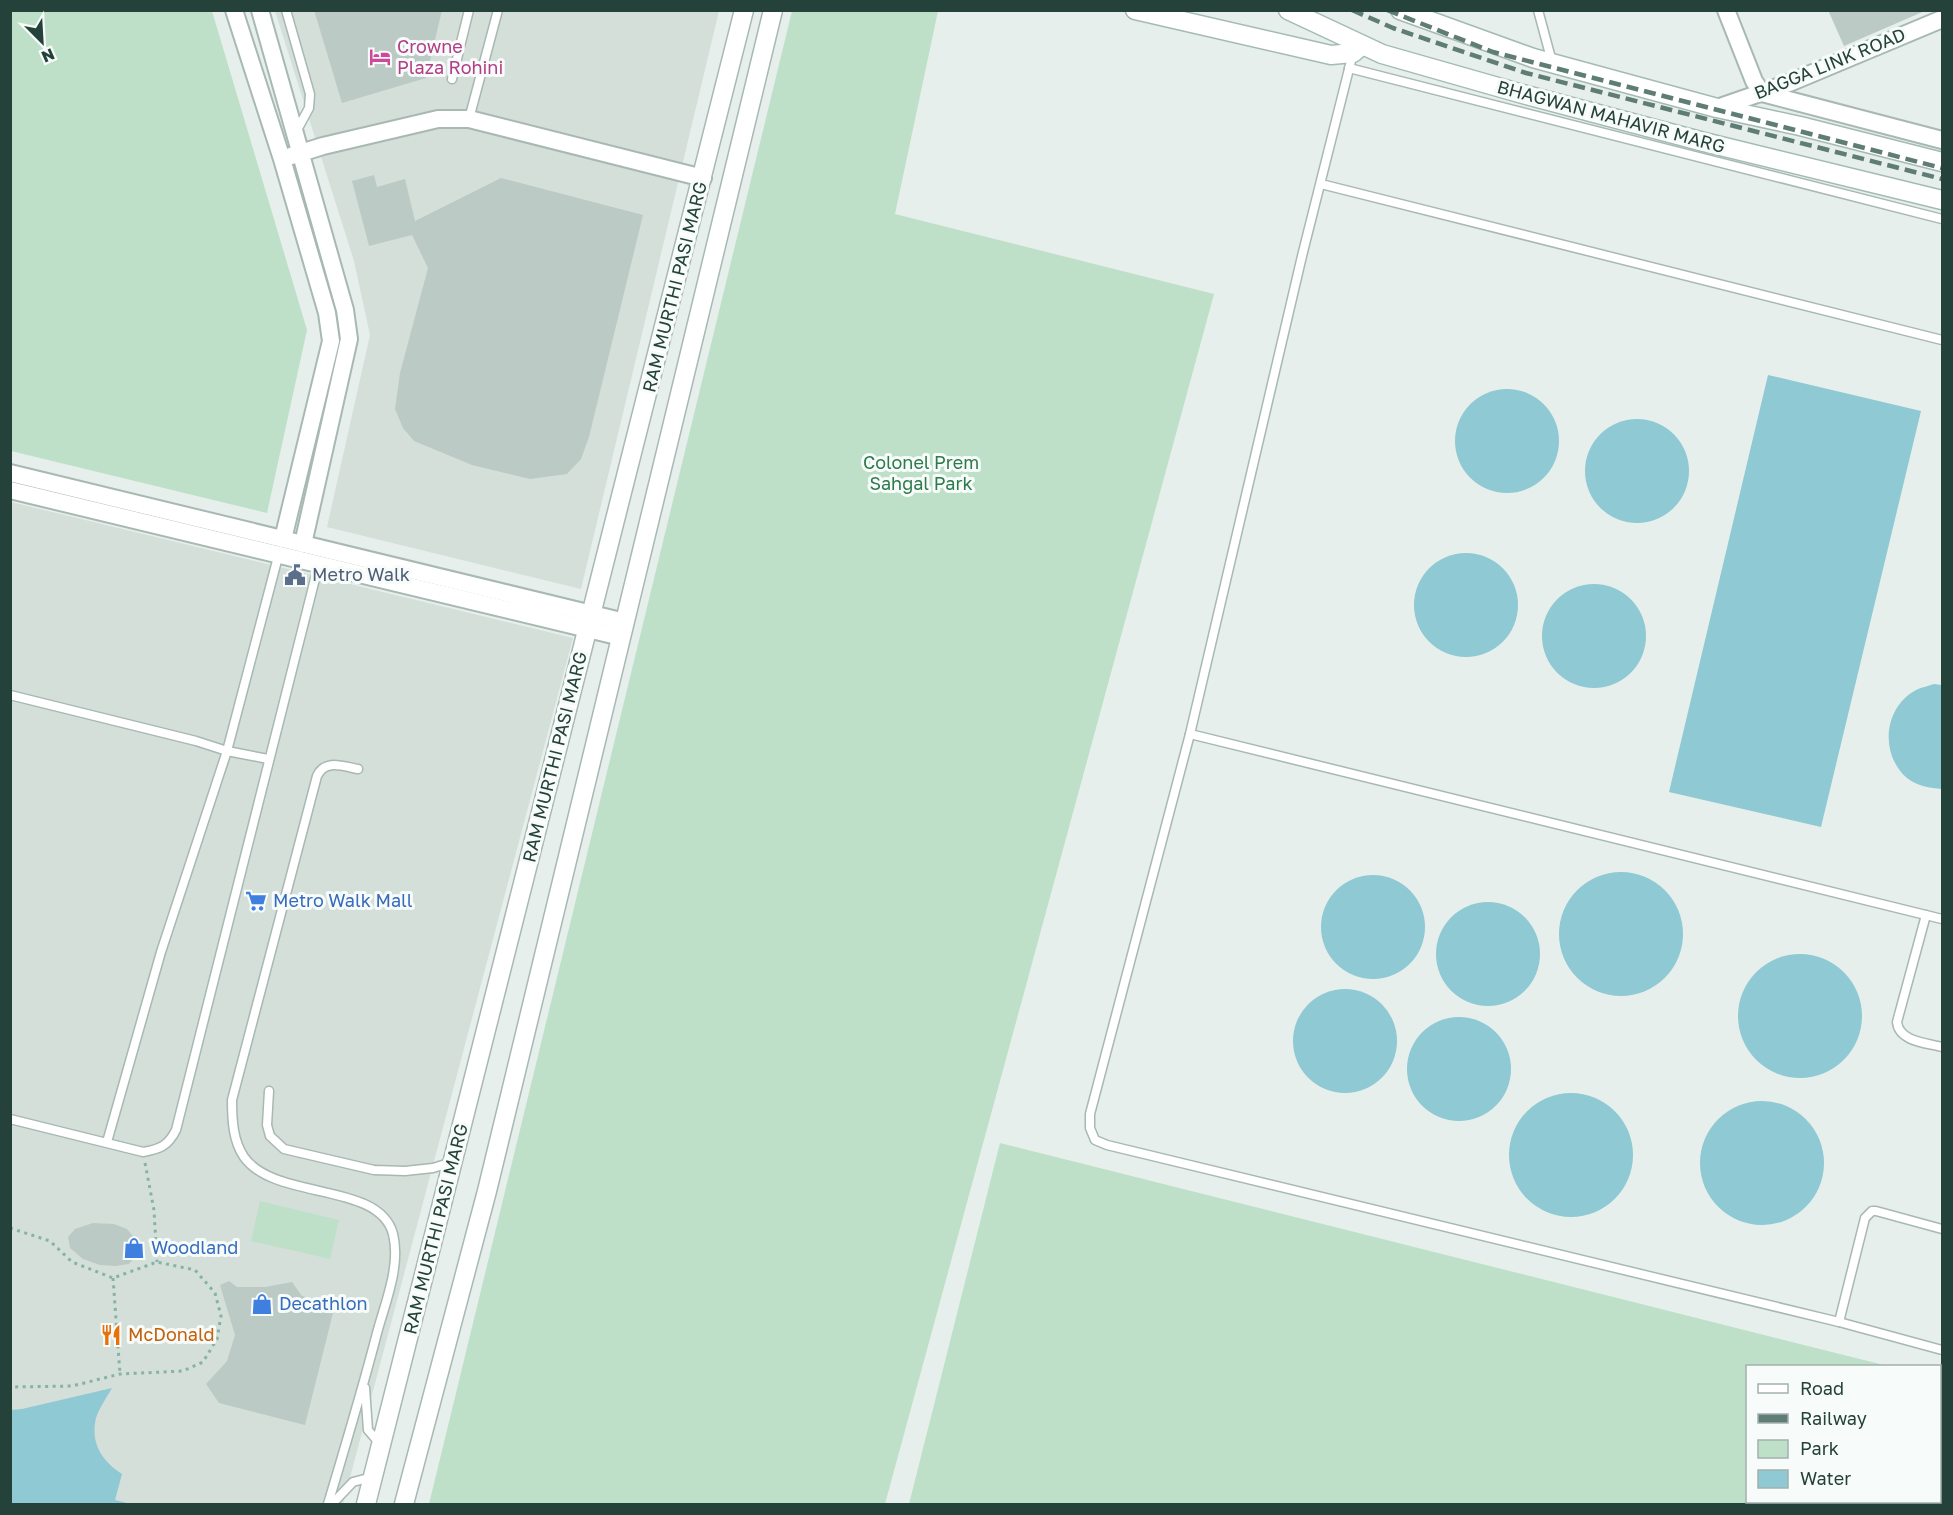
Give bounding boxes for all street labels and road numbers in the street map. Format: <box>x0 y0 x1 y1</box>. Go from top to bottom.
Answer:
street label: BAGGA LINK ROAD <box>1751 23 1909 103</box>
street label: BHAGWAN MAHAVIR MARG <box>1495 75 1728 157</box>
street label: RAM MURTHI PASI MARG <box>637 179 711 394</box>
street label: RAM MURTHI PASI MARG <box>517 649 591 864</box>
street label: RAM MURTHI PASI MARG <box>398 1121 472 1336</box>

